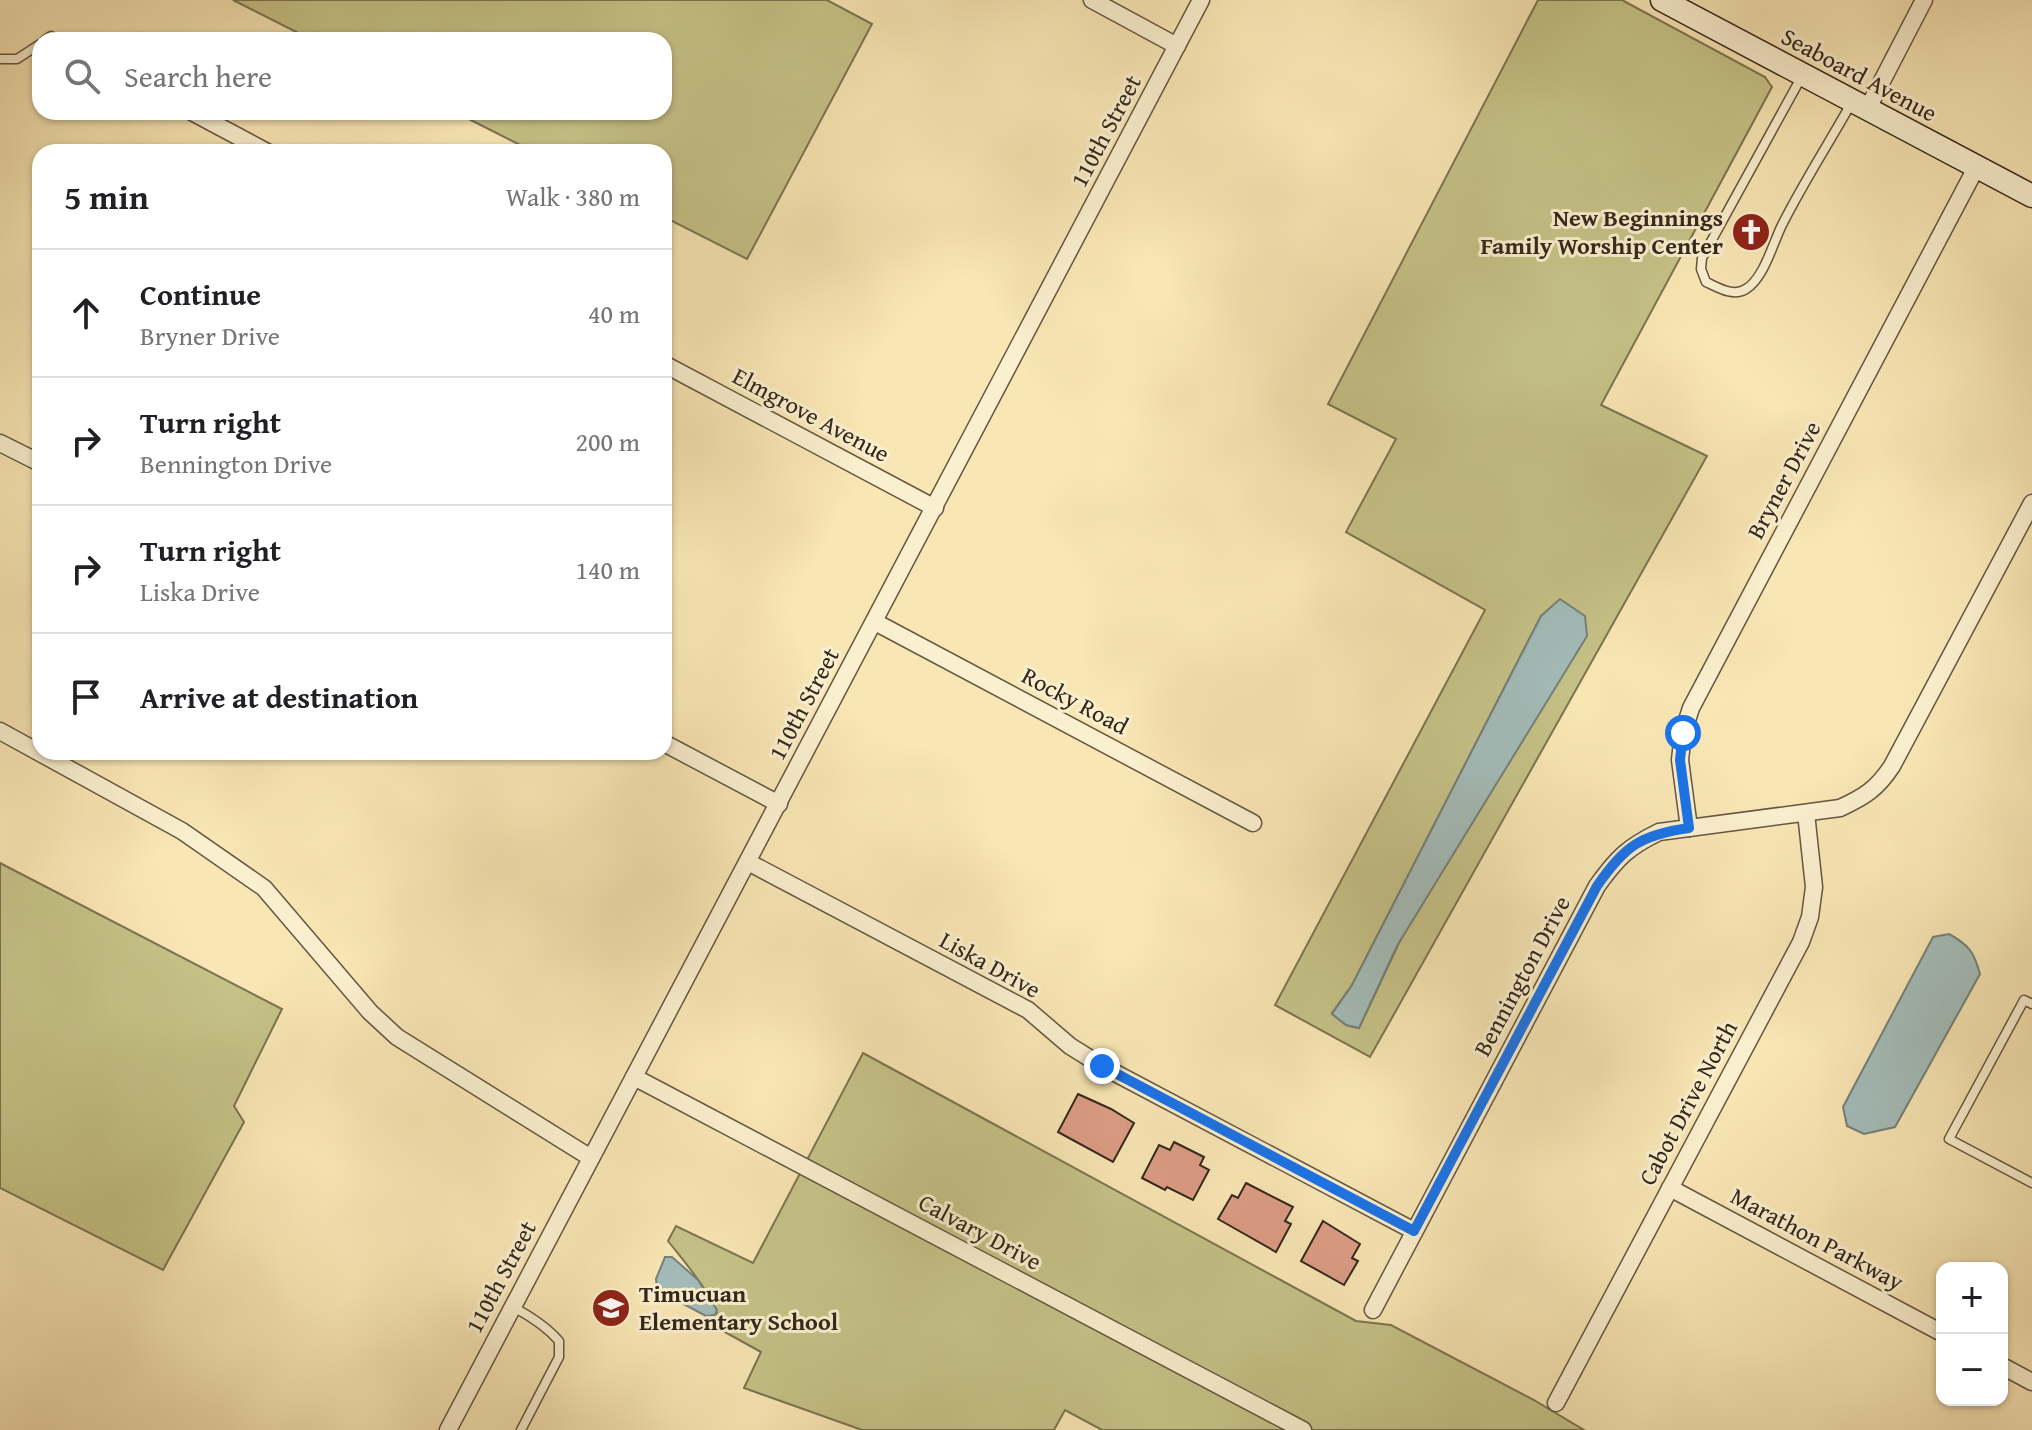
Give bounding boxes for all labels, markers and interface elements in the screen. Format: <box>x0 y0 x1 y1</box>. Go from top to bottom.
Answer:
street label: Seaboard Avenue <box>1775 19 1943 130</box>
search box <box>32 32 672 120</box>
icon: search <box>60 54 104 98</box>
text: Search here <box>124 54 272 98</box>
street label: 110th Street <box>1061 68 1150 193</box>
text: 5 min <box>64 172 149 221</box>
text: Walk · 380 m <box>506 177 640 216</box>
place label: New Beginnings Family Worship Center <box>1481 200 1723 263</box>
church icon: New Beginnings Family Worship Center <box>1730 211 1772 253</box>
text: Continue <box>140 272 261 316</box>
icon: ahead <box>64 291 108 335</box>
text: 40 m <box>588 294 640 333</box>
text: Bryner Drive <box>140 316 280 355</box>
street label: Elmgrove Avenue <box>726 358 896 471</box>
text: Turn right <box>140 400 281 444</box>
street label: Bryner Drive <box>1738 415 1829 545</box>
icon: right <box>64 419 108 463</box>
text: 200 m <box>575 422 640 461</box>
text: Bennington Drive <box>140 444 332 483</box>
text: Turn right <box>140 528 281 572</box>
icon: right <box>64 547 108 591</box>
text: 140 m <box>575 550 640 589</box>
text: Liska Drive <box>140 572 260 611</box>
street label: 110th Street <box>759 641 848 766</box>
street label: Rocky Road <box>1016 658 1135 743</box>
icon: arrive <box>64 675 108 719</box>
text: Arrive at destination <box>140 675 418 719</box>
route start <box>1665 715 1701 751</box>
street label: Bennington Drive <box>1464 889 1579 1062</box>
street label: Liska Drive <box>933 922 1047 1007</box>
street label: Cabot Drive North <box>1629 1014 1746 1191</box>
route end <box>1084 1048 1120 1084</box>
street label: Marathon Parkway <box>1725 1178 1910 1299</box>
street label: Calvary Drive <box>912 1184 1048 1279</box>
street label: 110th Street <box>456 1214 545 1339</box>
map controls <box>1936 1262 2008 1406</box>
button: + <box>1936 1262 2008 1334</box>
place label: Timucuan Elementary School <box>639 1276 839 1339</box>
school or university icon: Timucuan Elementary School <box>590 1287 632 1329</box>
button: − <box>1936 1334 2008 1406</box>

